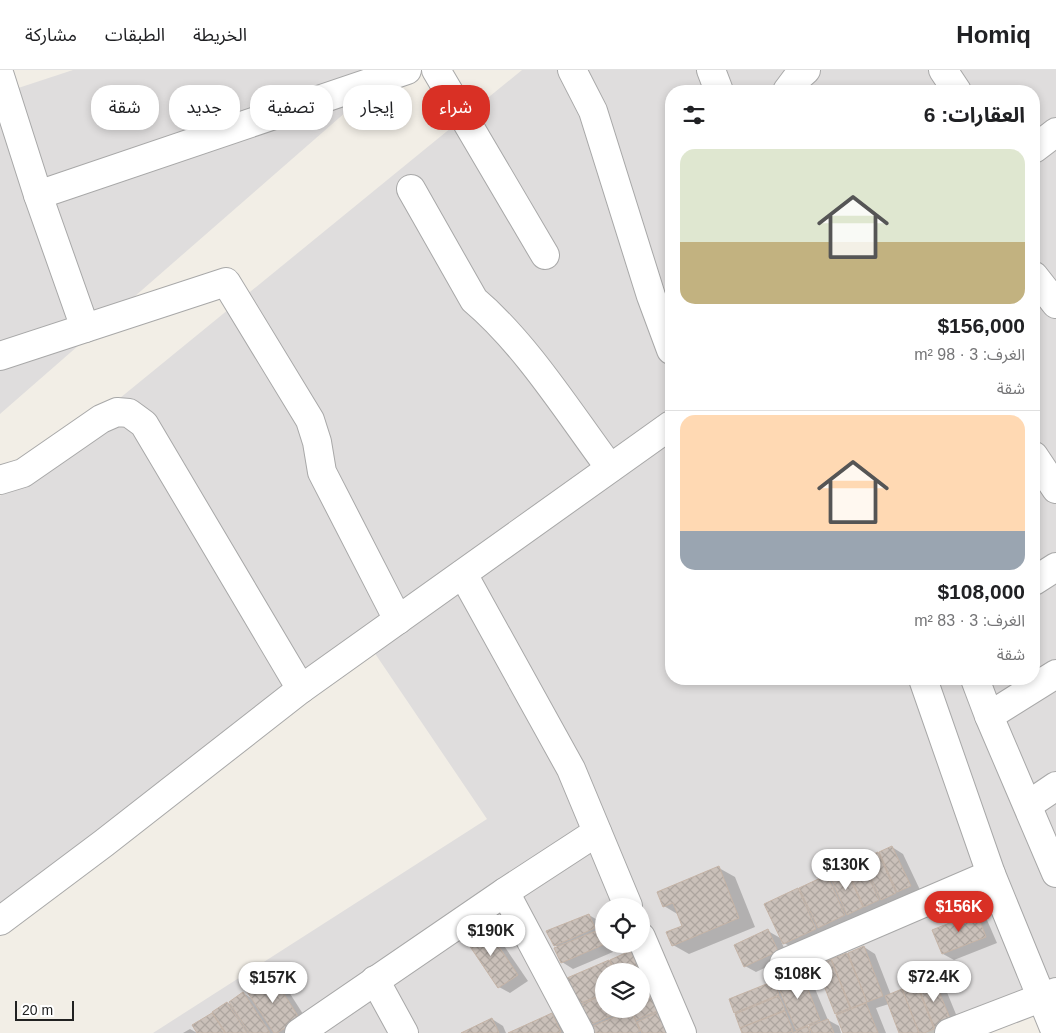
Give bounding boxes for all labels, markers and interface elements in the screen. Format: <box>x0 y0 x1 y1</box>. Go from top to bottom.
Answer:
text: Homiq <box>956 21 1031 48</box>
text: مشاركة <box>25 25 77 45</box>
text: الطبقات <box>105 25 165 45</box>
text: الخريطة <box>193 25 247 45</box>
chip: شقة <box>91 85 159 130</box>
chip: جديد <box>169 85 240 130</box>
chip: تصفية <box>250 85 333 130</box>
chip: إيجار <box>343 85 412 130</box>
chip: شراء <box>422 85 490 130</box>
icon: filters <box>680 101 708 129</box>
text: العقارات: 6 <box>924 103 1025 126</box>
icon: home <box>808 182 898 272</box>
text: $156,000 <box>937 314 1025 337</box>
text: الغرف: 3 · 98 m² <box>914 346 1025 363</box>
text: شقة <box>997 380 1025 397</box>
icon: home <box>808 447 898 537</box>
text: $108,000 <box>937 580 1025 603</box>
text: الغرف: 3 · 83 m² <box>914 612 1025 629</box>
text: شقة <box>997 646 1025 663</box>
pin: $130K <box>811 848 881 891</box>
text: $130K <box>822 856 870 873</box>
pin: $156K <box>924 890 994 933</box>
map controls <box>595 898 650 1018</box>
button: locate <box>595 898 650 953</box>
text: $156K <box>935 898 983 915</box>
pin: $190K <box>456 914 526 957</box>
text: $190K <box>467 922 515 939</box>
pin: $108K <box>763 958 833 1000</box>
pin: $72.4K <box>893 960 975 1003</box>
pin: $157K <box>238 962 308 1004</box>
button: layers <box>595 963 650 1018</box>
text: $108K <box>774 965 822 982</box>
text: $72.4K <box>908 968 960 985</box>
text: $157K <box>249 969 297 986</box>
scale bar <box>15 998 74 1021</box>
text: 20 m <box>22 1002 53 1018</box>

